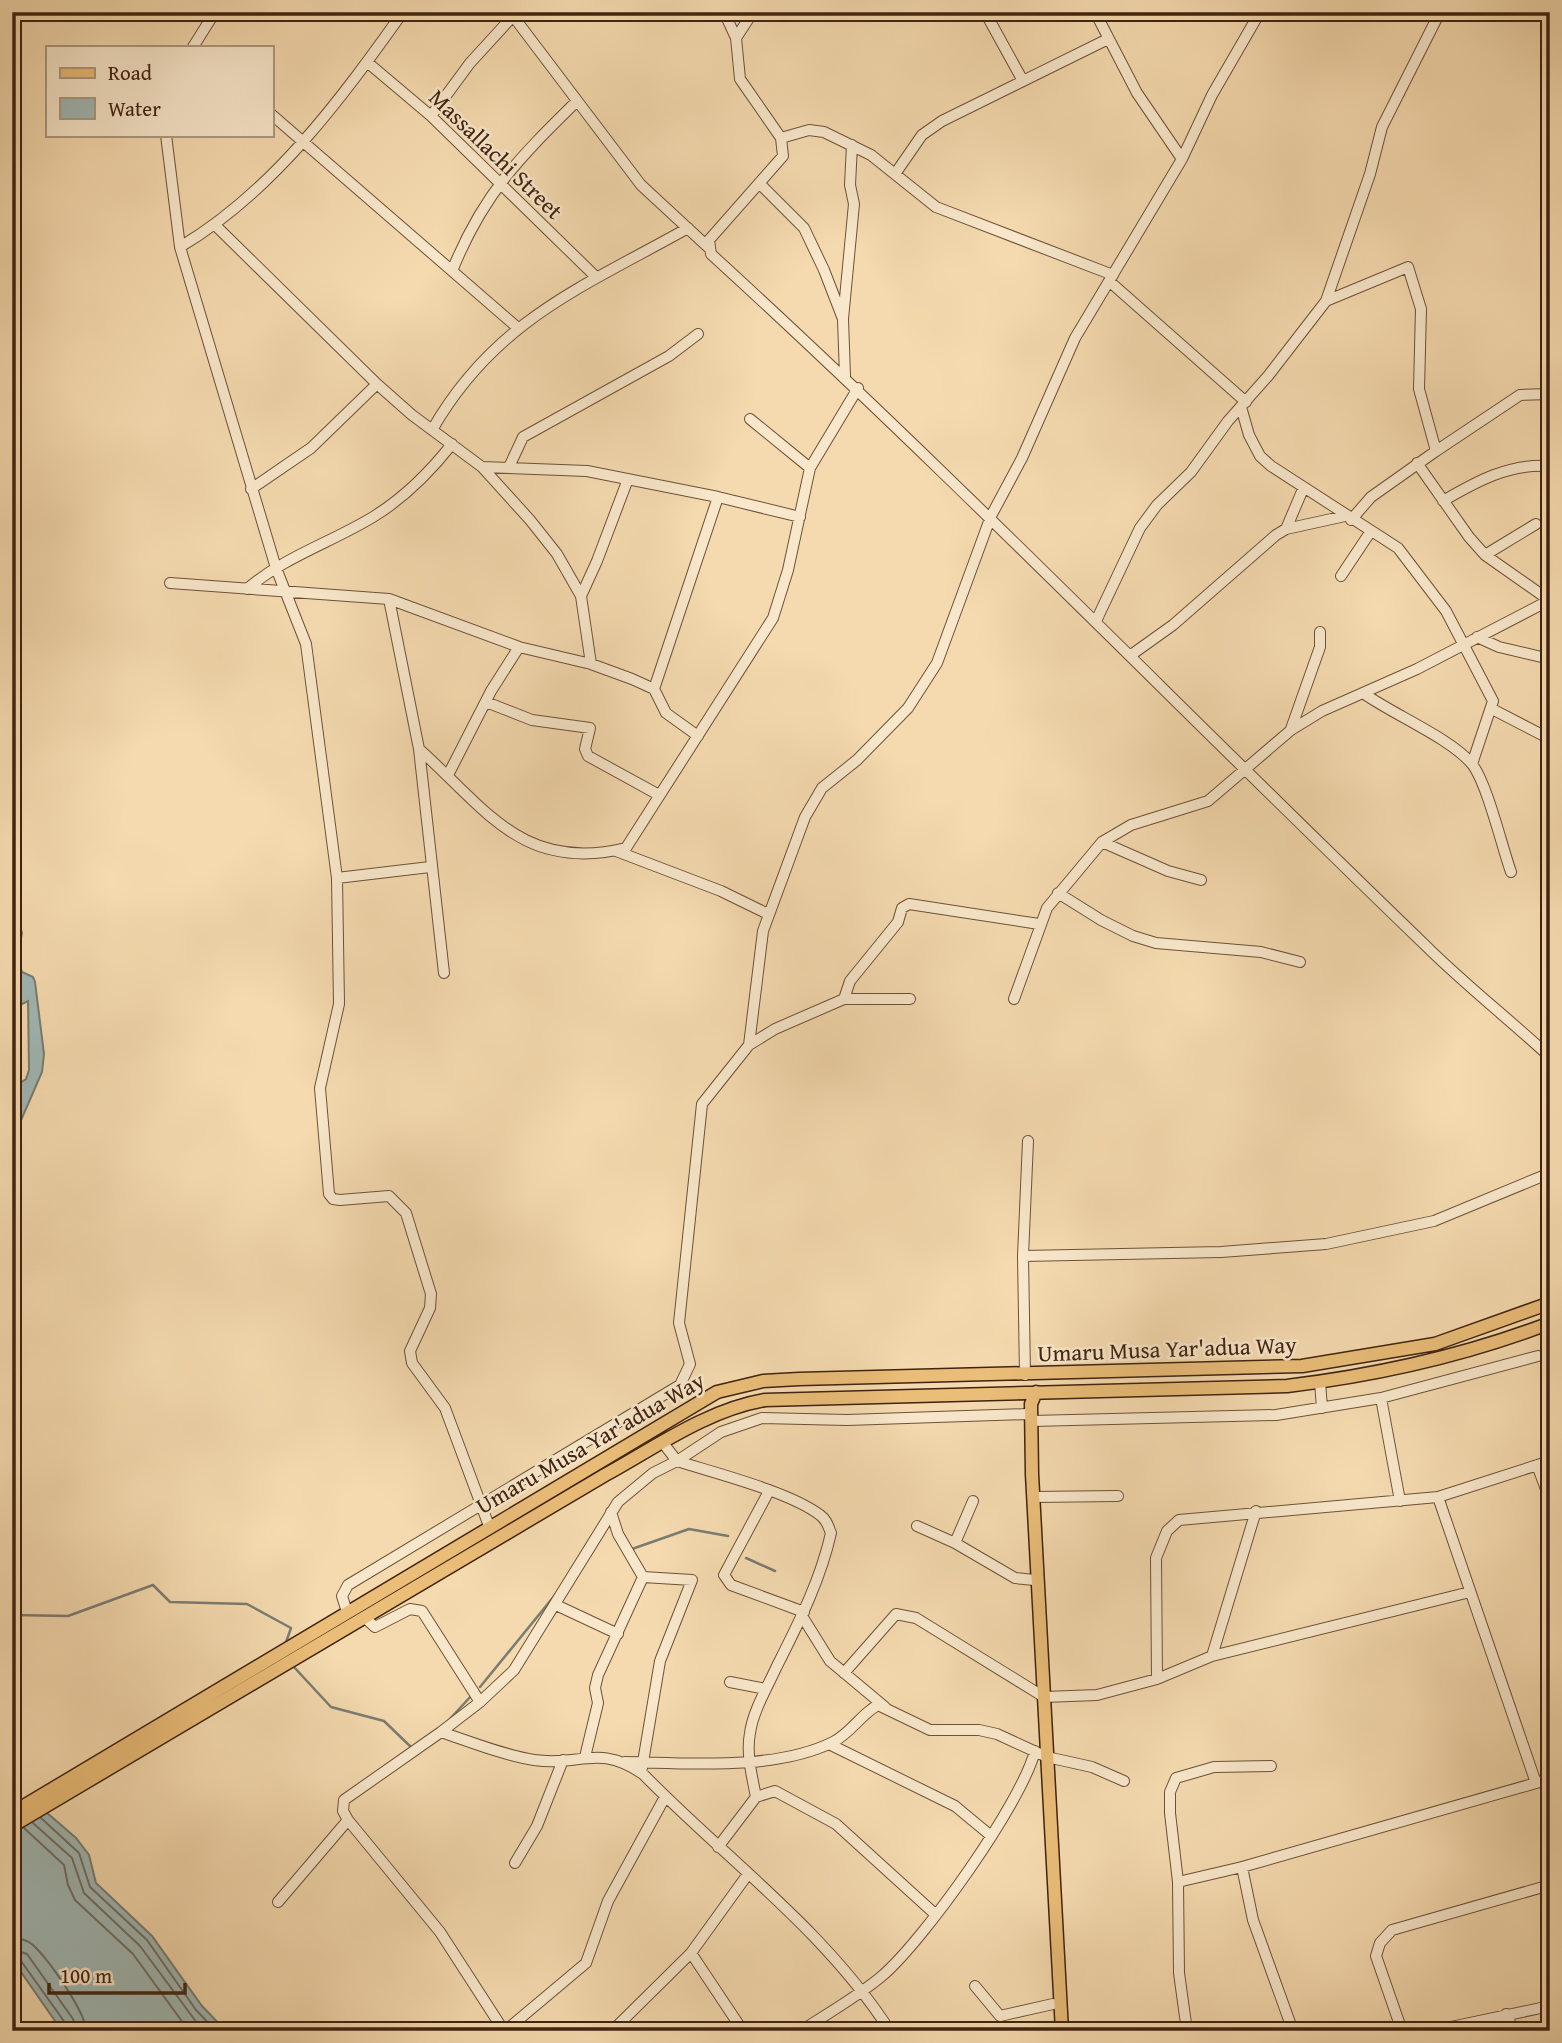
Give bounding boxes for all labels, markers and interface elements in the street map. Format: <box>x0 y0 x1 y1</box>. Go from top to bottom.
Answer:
legend <box>46 46 273 136</box>
text: Road <box>108 57 153 88</box>
street label: Massallachi Street <box>422 81 571 226</box>
text: Water <box>108 93 161 124</box>
street label: Umaru Musa Yar'adua Way <box>1037 1327 1298 1370</box>
street label: Umaru Musa Yar'adua Way <box>469 1363 711 1522</box>
scale bar <box>49 1952 186 1996</box>
text: 100 m <box>60 1960 112 1991</box>

